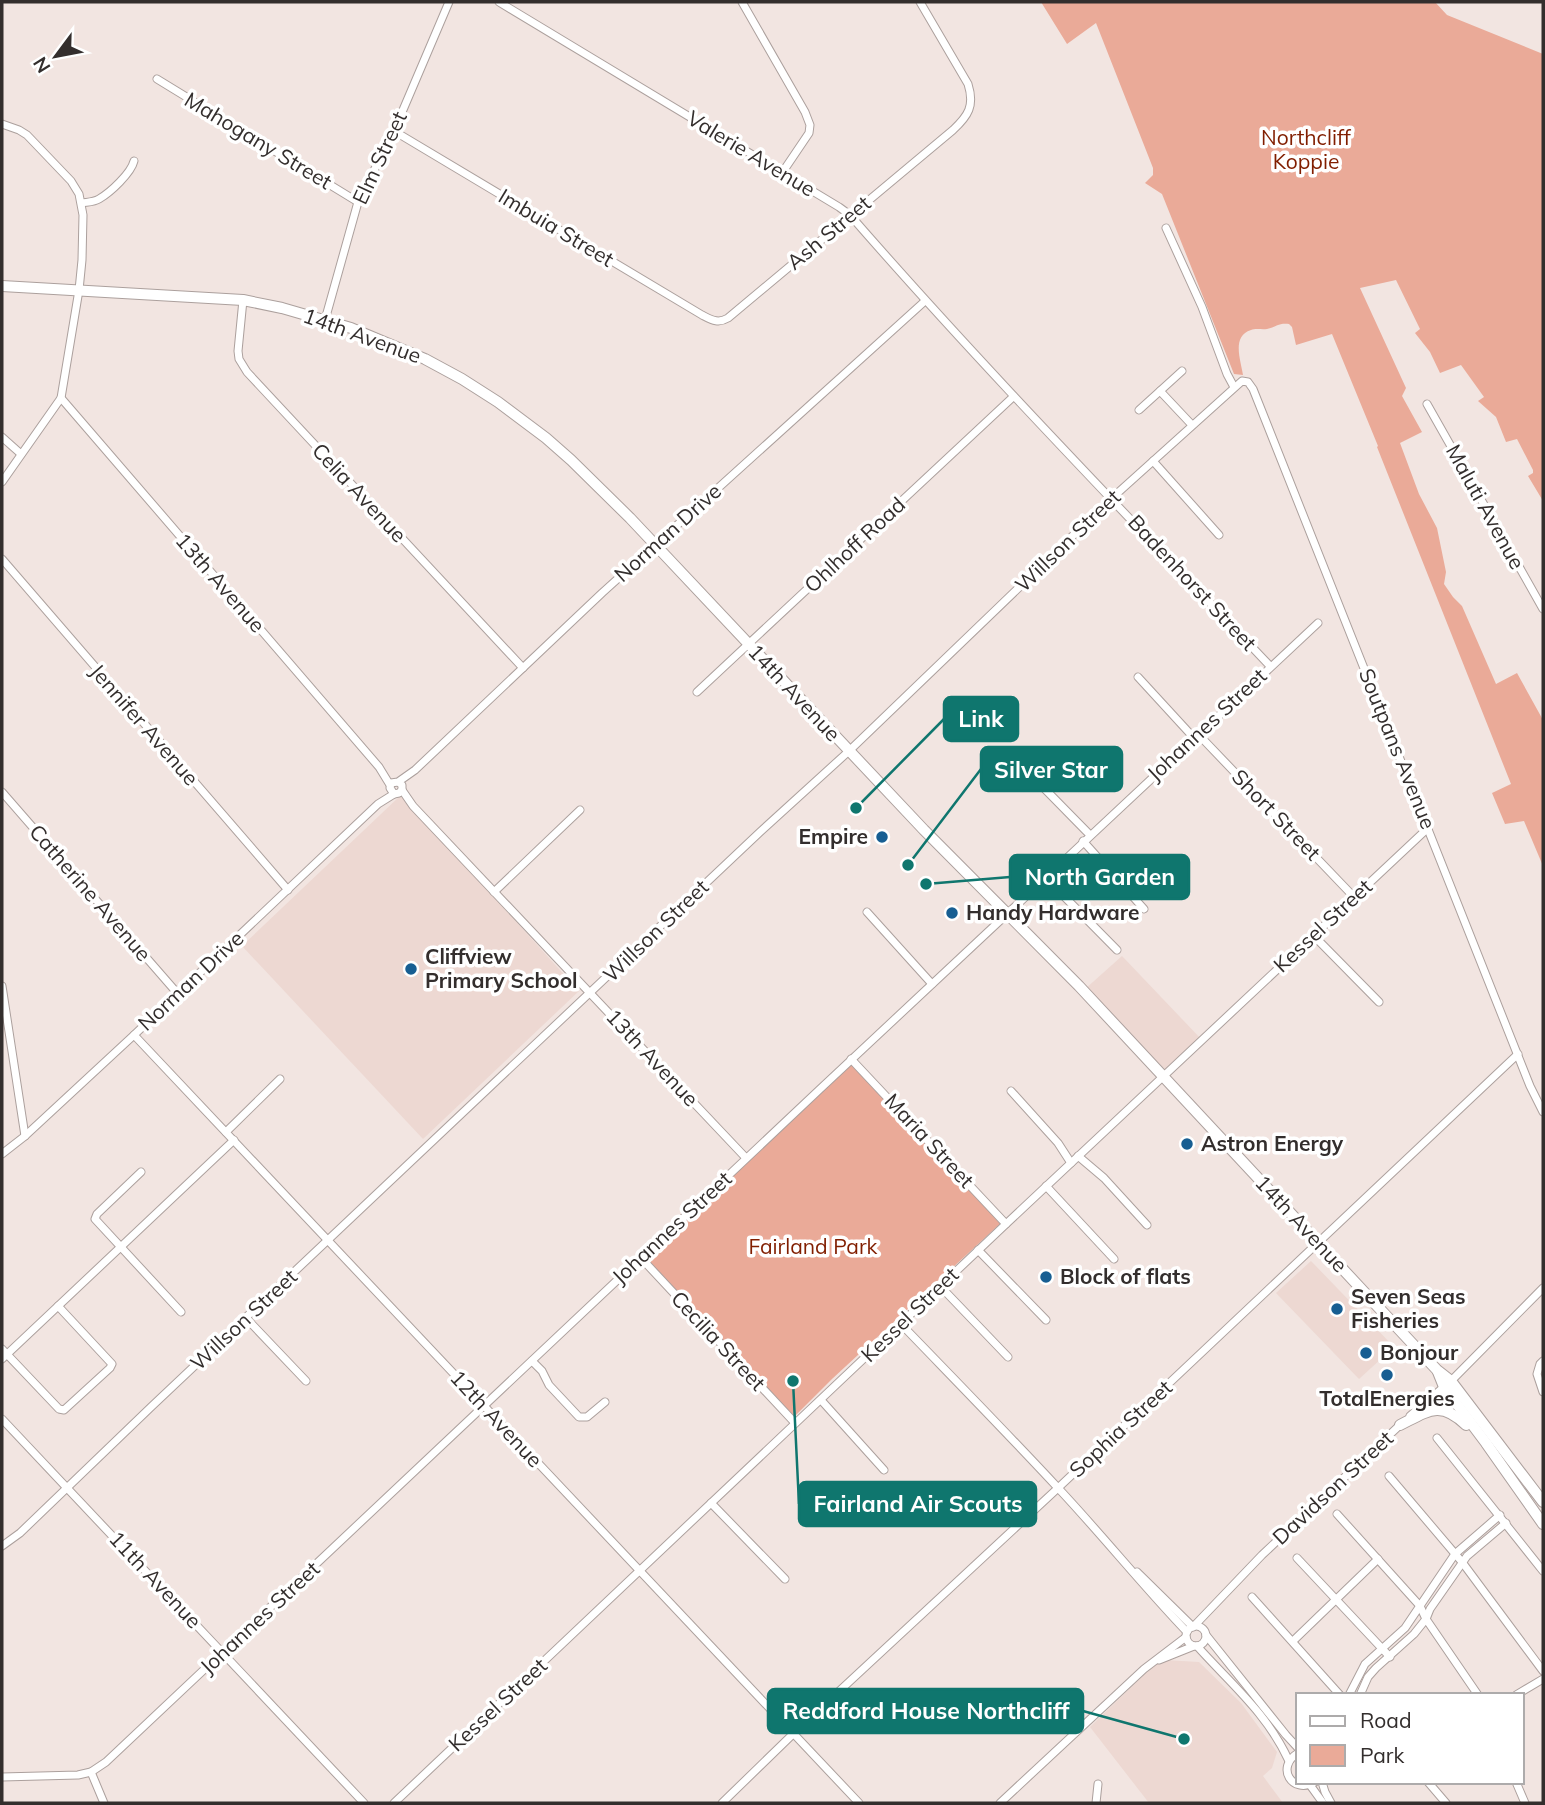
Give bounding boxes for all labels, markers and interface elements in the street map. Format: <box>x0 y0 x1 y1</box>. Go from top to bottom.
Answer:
north arrow <box>21 21 91 91</box>
text: N <box>28 53 56 77</box>
street label: Mahogany Street <box>180 86 337 194</box>
street label: Valerie Avenue <box>683 105 820 202</box>
street label: Elm Street <box>346 107 412 208</box>
park label: Northcliff Koppie <box>1261 124 1352 174</box>
street label: Imbuia Street <box>494 183 619 272</box>
street label: Ash Street <box>781 190 876 275</box>
street label: 14th Avenue <box>300 302 425 368</box>
street label: Celia Avenue <box>307 437 412 547</box>
street label: Maluti Avenue <box>1441 440 1531 573</box>
street label: Norman Drive <box>609 477 726 587</box>
street label: Willson Street <box>1009 483 1125 597</box>
street label: Ohlhoff Road <box>798 491 910 598</box>
street label: Badenhorst Street <box>1123 509 1262 656</box>
street label: 13th Avenue <box>170 527 271 637</box>
street label: 14th Avenue <box>743 638 846 746</box>
street label: Jennifer Avenue <box>85 658 205 790</box>
street label: Johannes Street <box>1141 662 1271 786</box>
street label: Soutpans Avenue <box>1354 664 1442 833</box>
callout: Link <box>944 697 1018 741</box>
text: Link <box>958 704 1005 733</box>
callout: Silver Star <box>981 747 1122 791</box>
text: Silver Star <box>994 755 1108 784</box>
street label: Short Street <box>1227 763 1327 865</box>
street label: Catherine Avenue <box>24 819 157 966</box>
place label: Empire <box>799 823 868 849</box>
marker: Empire <box>874 829 890 845</box>
callout: North Garden <box>1010 855 1189 899</box>
text: North Garden <box>1025 862 1175 891</box>
street label: Willson Street <box>597 873 713 987</box>
street label: Kessel Street <box>1268 873 1377 978</box>
place label: Handy Hardware <box>966 899 1139 925</box>
marker: Handy Hardware <box>944 905 960 921</box>
street label: Norman Drive <box>132 925 248 1036</box>
place label: Cliffview Primary School <box>425 943 578 993</box>
marker: Cliffview Primary School <box>403 961 419 977</box>
street label: 13th Avenue <box>601 1003 704 1111</box>
street label: Maria Street <box>880 1088 980 1193</box>
place label: Astron Energy <box>1201 1130 1344 1156</box>
marker: Astron Energy <box>1179 1136 1195 1152</box>
street label: Johannes Street <box>606 1165 736 1289</box>
street label: 14th Avenue <box>1250 1169 1353 1277</box>
park label: Fairland Park <box>749 1233 878 1259</box>
street label: Kessel Street <box>855 1261 963 1367</box>
street label: Willson Street <box>184 1263 302 1375</box>
place label: Block of flats <box>1060 1263 1191 1289</box>
marker: Block of flats <box>1038 1269 1054 1285</box>
place label: Seven Seas Fisheries <box>1351 1283 1466 1333</box>
street label: Cecilia Street <box>666 1285 771 1395</box>
marker: Seven Seas Fisheries <box>1329 1301 1345 1317</box>
place label: Bonjour <box>1380 1339 1459 1365</box>
marker: Bonjour <box>1358 1345 1374 1361</box>
street label: 12th Avenue <box>445 1364 548 1472</box>
marker: TotalEnergies <box>1379 1367 1395 1383</box>
street label: Sophia Street <box>1063 1374 1177 1482</box>
place label: TotalEnergies <box>1319 1385 1455 1411</box>
street label: Davidson Street <box>1267 1425 1398 1550</box>
callout: Fairland Air Scouts <box>799 1482 1036 1526</box>
text: Fairland Air Scouts <box>813 1489 1023 1518</box>
street label: 11th Avenue <box>104 1525 207 1633</box>
street label: Johannes Street <box>194 1555 324 1679</box>
street label: Kessel Street <box>443 1652 552 1757</box>
callout: Reddford House Northcliff <box>768 1689 1083 1733</box>
legend <box>1296 1693 1524 1784</box>
text: Reddford House Northcliff <box>783 1696 1070 1725</box>
text: Road <box>1360 1707 1411 1733</box>
text: Park <box>1360 1742 1404 1768</box>

